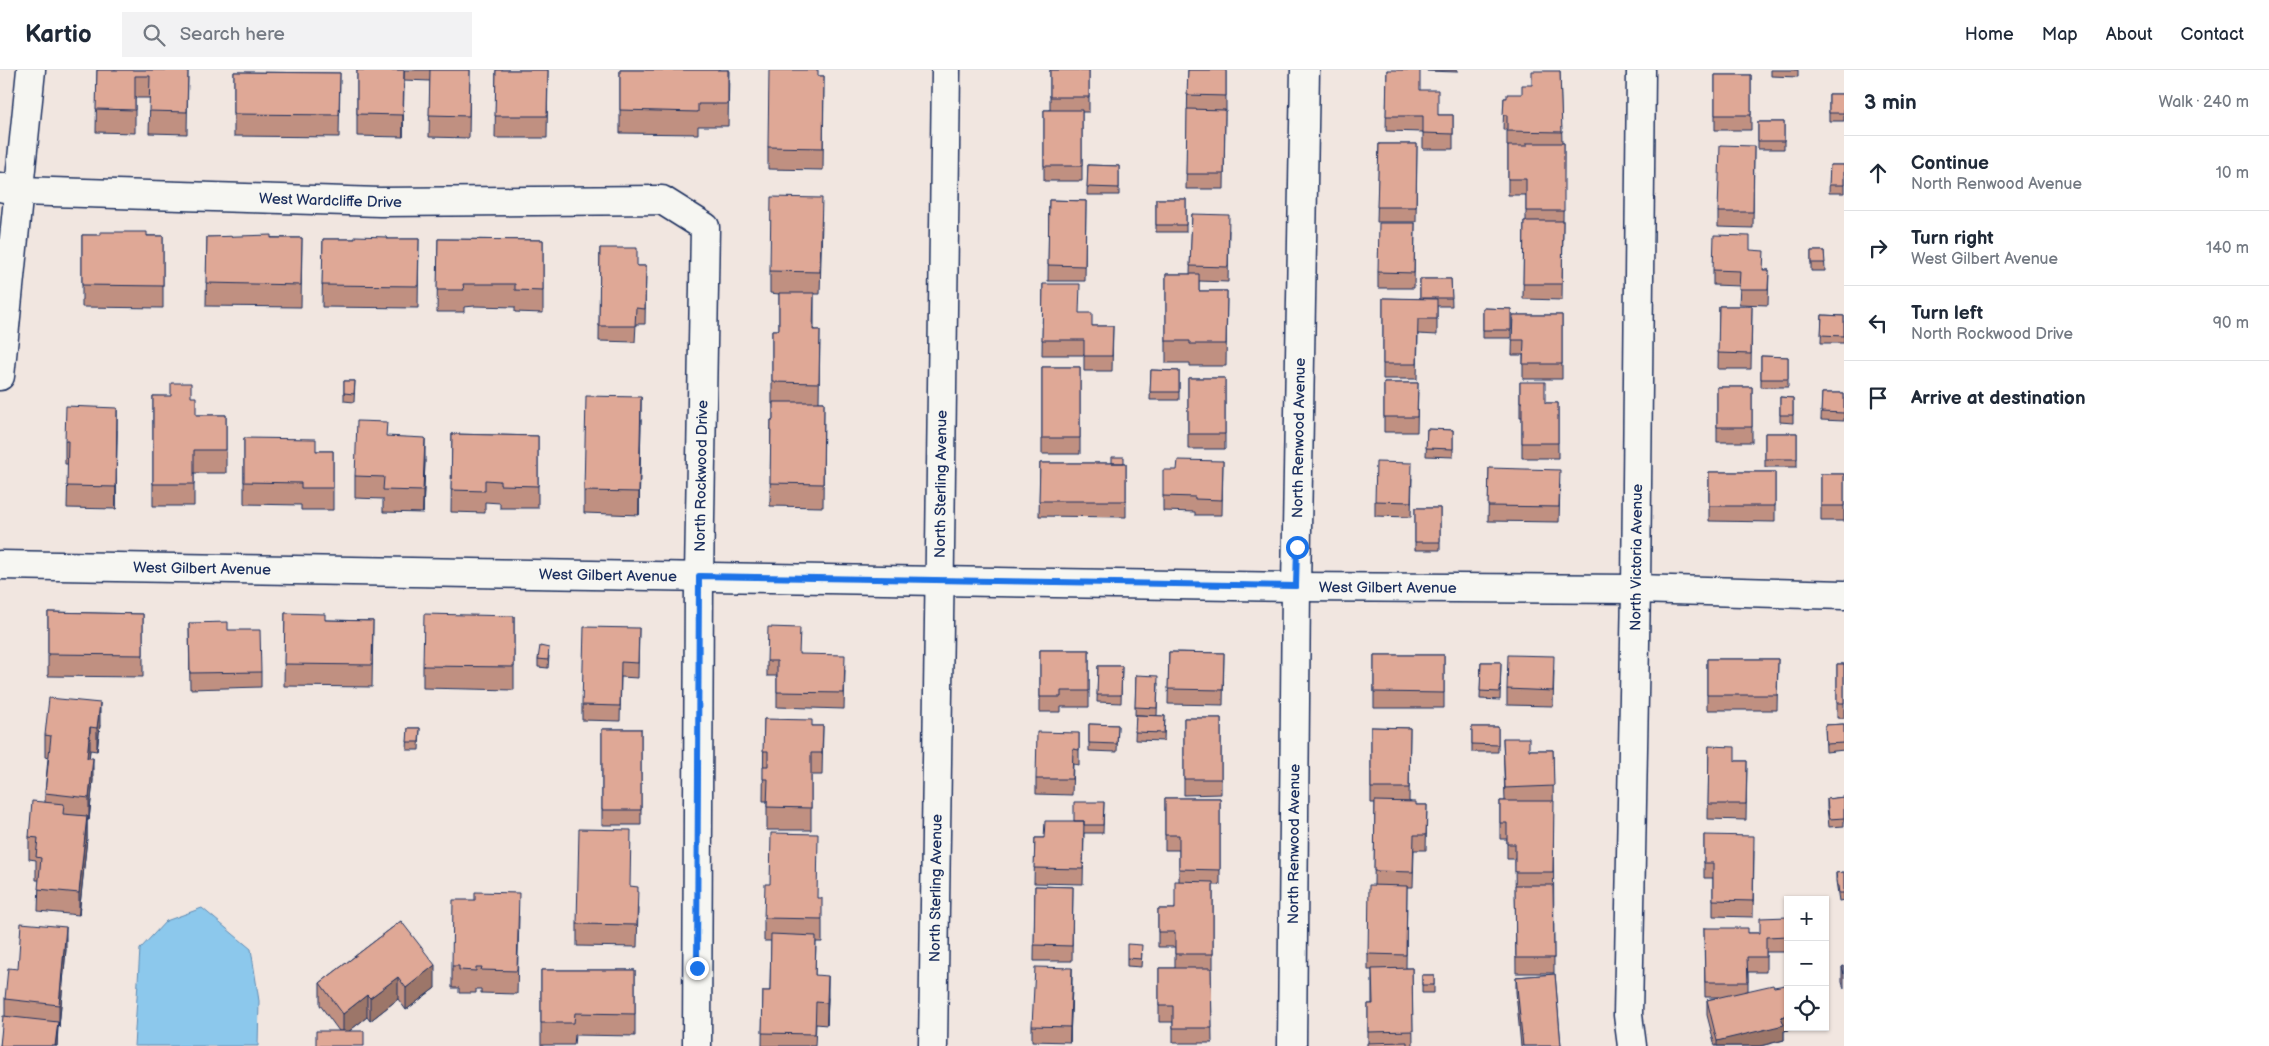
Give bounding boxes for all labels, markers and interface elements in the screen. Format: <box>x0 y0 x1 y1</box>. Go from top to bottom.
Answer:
search box <box>122 12 472 57</box>
text: Kartio <box>25 20 92 49</box>
icon: search <box>140 21 168 49</box>
text: Search here <box>180 23 285 46</box>
text: Home <box>1965 24 2014 45</box>
text: Map <box>2042 24 2078 45</box>
text: About <box>2106 24 2153 45</box>
text: Contact <box>2181 24 2244 45</box>
text: 3 min <box>1864 90 1917 115</box>
text: Walk · 240 m <box>2159 93 2249 112</box>
text: Continue <box>1911 152 1989 175</box>
icon: ahead <box>1864 159 1892 187</box>
text: 10 m <box>2216 164 2249 183</box>
text: North Renwood Avenue <box>1911 175 2082 194</box>
street label: West Wardcliffe Drive <box>259 189 402 212</box>
text: Turn right <box>1911 227 1994 250</box>
icon: right <box>1864 234 1892 262</box>
text: 140 m <box>2206 239 2249 258</box>
text: West Gilbert Avenue <box>1911 250 2058 269</box>
text: Turn left <box>1911 302 1983 325</box>
icon: left <box>1864 309 1892 337</box>
text: 90 m <box>2213 314 2249 333</box>
text: North Rockwood Drive <box>1911 325 2073 344</box>
street label: North Renwood Avenue <box>1288 358 1310 518</box>
icon: arrive <box>1864 384 1892 412</box>
text: Arrive at destination <box>1911 387 2086 410</box>
street label: North Rockwood Drive <box>691 400 712 552</box>
street label: North Sterling Avenue <box>931 410 952 558</box>
street label: North Victoria Avenue <box>1626 484 1647 631</box>
route start <box>1286 536 1309 559</box>
street label: West Gilbert Avenue <box>133 558 271 580</box>
street label: West Gilbert Avenue <box>539 565 677 586</box>
street label: West Gilbert Avenue <box>1319 578 1457 598</box>
street label: North Renwood Avenue <box>1284 764 1304 924</box>
street label: North Sterling Avenue <box>925 814 947 962</box>
map controls <box>1784 896 1829 1031</box>
button: + <box>1784 896 1829 941</box>
button: − <box>1784 941 1829 986</box>
route end <box>686 957 709 980</box>
button: locate <box>1784 986 1829 1031</box>

